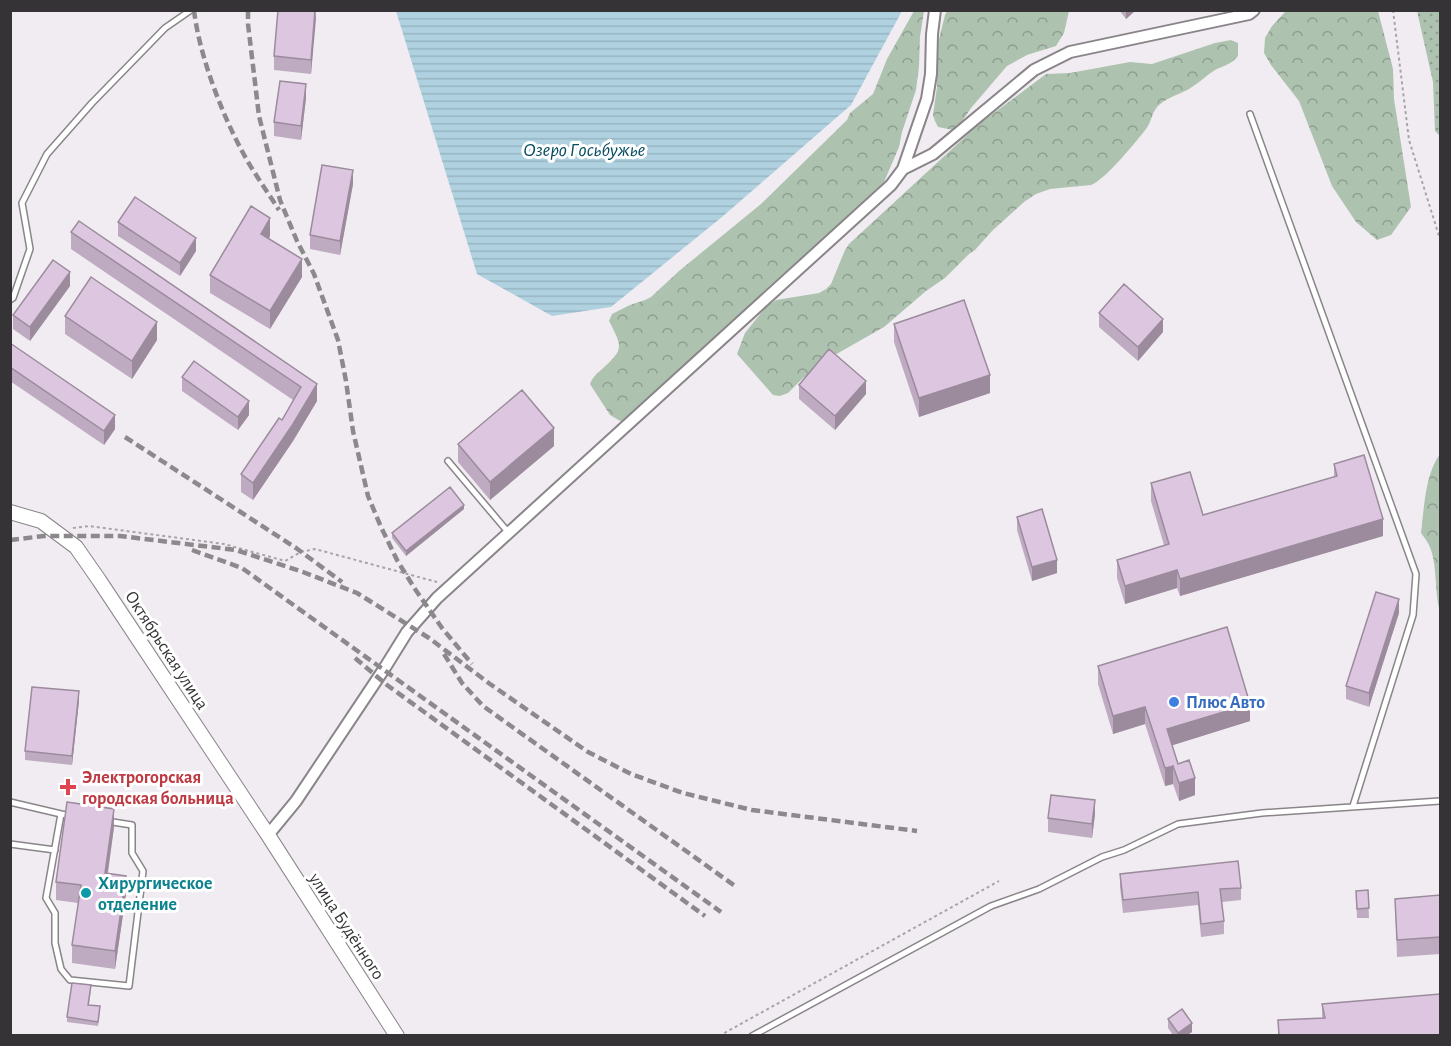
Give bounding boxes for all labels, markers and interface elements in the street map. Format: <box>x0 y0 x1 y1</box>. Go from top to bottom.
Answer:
water label: Озеро Госьбужье <box>523 140 645 160</box>
street label: Октябрьская улица <box>121 587 212 713</box>
place label: Плюс Авто <box>1186 694 1265 712</box>
marker: Плюс Авто <box>1167 695 1181 709</box>
place label: Электрогорская городская больница <box>82 769 234 808</box>
marker: Электрогорская городская больница <box>59 778 77 796</box>
street label: улица Будённого <box>305 869 387 983</box>
place label: Хирургическое отделение <box>98 875 212 914</box>
marker: Хирургическое отделение <box>79 886 93 900</box>

